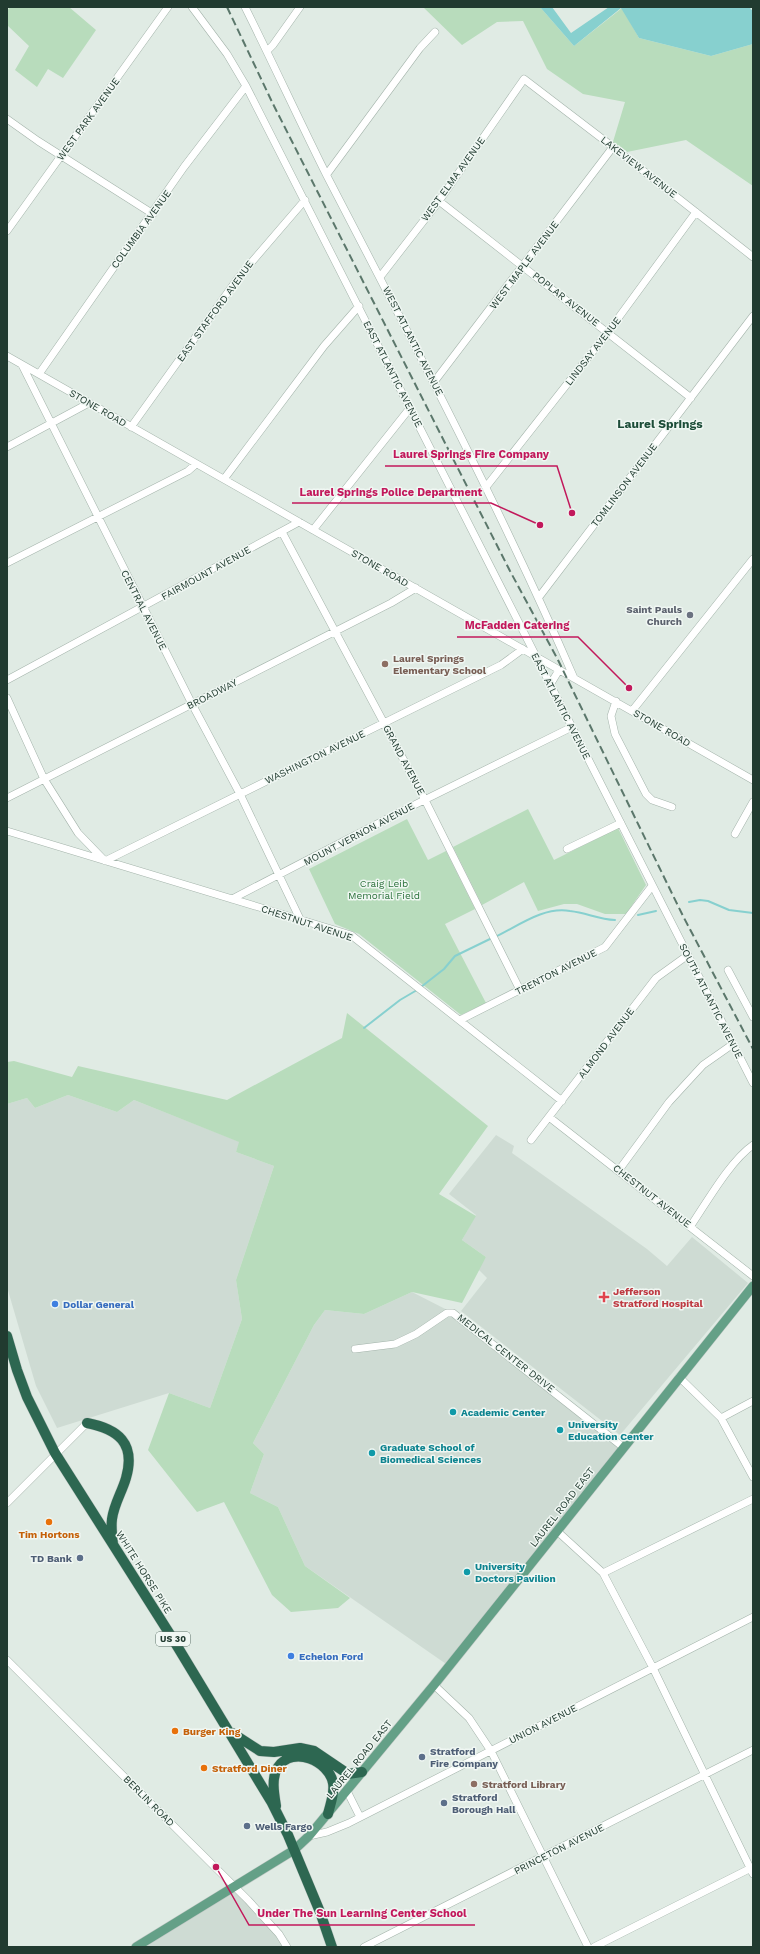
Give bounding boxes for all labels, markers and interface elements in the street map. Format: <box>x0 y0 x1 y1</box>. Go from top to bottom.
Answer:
street label: WEST PARK AVENUE <box>54 76 122 162</box>
street label: LAKEVIEW AVENUE <box>599 134 679 200</box>
street label: WEST ELMA AVENUE <box>419 135 487 223</box>
street label: COLUMBIA AVENUE <box>109 188 173 270</box>
street label: WEST MAPLE AVENUE <box>487 219 561 311</box>
street label: EAST STAFFORD AVENUE <box>175 258 255 364</box>
street label: POPLAR AVENUE <box>530 270 602 328</box>
street label: WEST ATLANTIC AVENUE <box>381 285 445 397</box>
street label: LINDSAY AVENUE <box>563 315 623 387</box>
street label: EAST ATLANTIC AVENUE <box>361 319 425 429</box>
street label: STONE ROAD <box>67 387 129 429</box>
district label: Laurel Springs <box>617 417 703 431</box>
street label: TOMLINSON AVENUE <box>589 441 659 529</box>
callout: Laurel Springs Fire Company <box>385 443 557 466</box>
text: Laurel Springs Fire Company <box>393 448 550 461</box>
callout: Laurel Springs Police Department <box>292 480 491 503</box>
text: Laurel Springs Police Department <box>300 486 483 499</box>
street label: FAIRMOUNT AVENUE <box>159 544 253 602</box>
street label: STONE ROAD <box>349 547 411 589</box>
street label: CENTRAL AVENUE <box>119 568 169 652</box>
place label: Saint Pauls Church <box>626 604 683 627</box>
marker: Saint Pauls Church <box>685 610 695 620</box>
callout: McFadden Catering <box>457 614 578 637</box>
text: McFadden Catering <box>465 619 570 632</box>
street label: EAST ATLANTIC AVENUE <box>529 651 593 761</box>
place label: Laurel Springs Elementary School <box>393 653 487 676</box>
marker: Laurel Springs Elementary School <box>380 659 390 669</box>
street label: BROADWAY <box>185 676 239 711</box>
street label: STONE ROAD <box>631 707 693 749</box>
street label: GRAND AVENUE <box>381 723 427 797</box>
street label: WASHINGTON AVENUE <box>263 728 367 786</box>
street label: MOUNT VERNON AVENUE <box>302 800 416 868</box>
park label: Craig Leib Memorial Field <box>348 878 420 901</box>
street label: CHESTNUT AVENUE <box>260 903 354 943</box>
street label: SOUTH ATLANTIC AVENUE <box>677 942 745 1060</box>
street label: TRENTON AVENUE <box>514 947 598 997</box>
street label: ALMOND AVENUE <box>576 1005 636 1081</box>
street label: CHESTNUT AVENUE <box>611 1162 693 1230</box>
place label: Jefferson Stratford Hospital <box>613 1286 704 1309</box>
marker: Jefferson Stratford Hospital <box>598 1291 610 1303</box>
marker: Dollar General <box>50 1299 60 1309</box>
place label: Dollar General <box>63 1299 135 1310</box>
street label: MEDICAL CENTER DRIVE <box>455 1312 557 1394</box>
marker: Academic Center <box>448 1407 458 1417</box>
place label: Academic Center <box>461 1407 546 1418</box>
place label: University Education Center <box>568 1419 654 1442</box>
marker: University Education Center <box>555 1425 565 1435</box>
place label: Graduate School of Biomedical Sciences <box>380 1442 482 1465</box>
marker: Graduate School of Biomedical Sciences <box>367 1448 377 1458</box>
street label: LAUREL ROAD EAST <box>528 1465 596 1549</box>
marker: Tim Hortons <box>44 1517 54 1527</box>
place label: Tim Hortons <box>18 1529 80 1540</box>
street label: WHITE HORSE PIKE <box>114 1529 174 1615</box>
place label: TD Bank <box>30 1553 73 1564</box>
marker: TD Bank <box>75 1553 85 1563</box>
place label: University Doctors Pavilion <box>475 1561 556 1584</box>
marker: University Doctors Pavilion <box>462 1567 472 1577</box>
road number: US 30 <box>156 1632 190 1646</box>
marker: Echelon Ford <box>286 1651 296 1661</box>
place label: Echelon Ford <box>299 1651 363 1662</box>
street label: UNION AVENUE <box>507 1702 579 1746</box>
street label: LAUREL ROAD EAST <box>324 1718 394 1800</box>
marker: Burger King <box>170 1726 180 1736</box>
place label: Burger King <box>183 1726 241 1737</box>
place label: Stratford Fire Company <box>430 1746 498 1769</box>
marker: Stratford Fire Company <box>417 1752 427 1762</box>
marker: Stratford Diner <box>199 1763 209 1773</box>
place label: Stratford Diner <box>212 1763 287 1774</box>
street label: BERLIN ROAD <box>121 1773 177 1829</box>
marker: Stratford Library <box>469 1779 479 1789</box>
place label: Stratford Library <box>482 1779 566 1790</box>
place label: Stratford Borough Hall <box>452 1792 516 1815</box>
marker: Stratford Borough Hall <box>439 1798 449 1808</box>
marker: Wells Fargo <box>242 1821 252 1831</box>
place label: Wells Fargo <box>255 1821 312 1832</box>
street label: PRINCETON AVENUE <box>512 1821 606 1877</box>
callout: Under The Sun Learning Center School <box>249 1902 475 1925</box>
text: Under The Sun Learning Center School <box>257 1907 467 1920</box>

